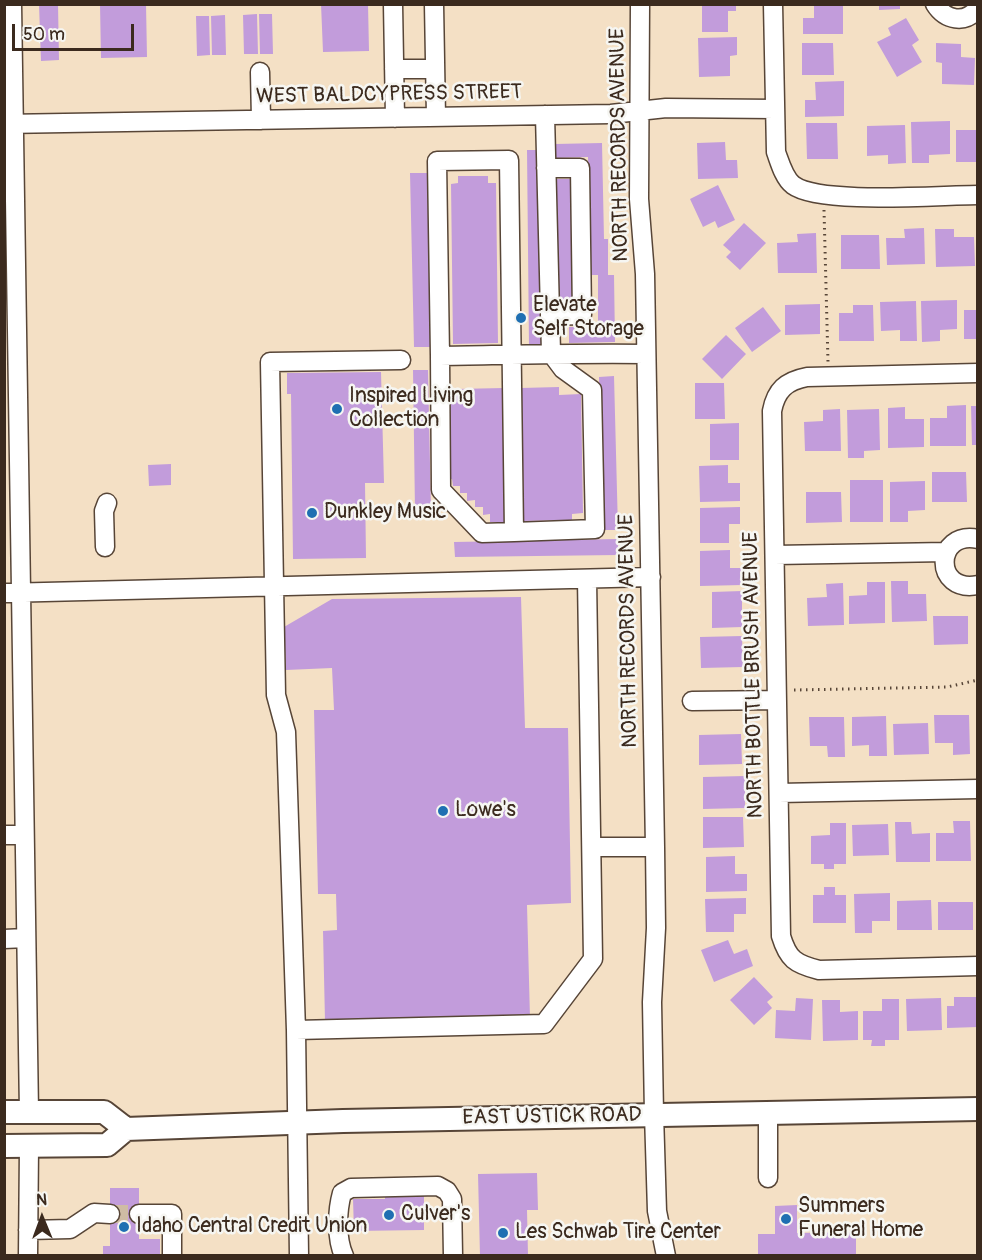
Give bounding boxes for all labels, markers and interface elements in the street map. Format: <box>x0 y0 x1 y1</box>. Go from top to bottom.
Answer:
scale bar <box>15 12 136 50</box>
text: 50 m <box>23 23 65 46</box>
street label: NORTH RECORDS AVENUE <box>605 28 635 262</box>
street label: WEST BALDCYPRESS STREET <box>256 80 522 110</box>
place label: Elevate Self Storage <box>533 293 644 343</box>
marker: Elevate Self Storage <box>514 311 528 325</box>
place label: Inspired Living Collection <box>349 384 473 434</box>
marker: Inspired Living Collection <box>330 402 344 416</box>
place label: Dunkley Music <box>324 500 446 526</box>
marker: Dunkley Music <box>305 506 319 520</box>
street label: NORTH RECORDS AVENUE <box>614 514 644 748</box>
street label: NORTH BOTTLE BRUSH AVENUE <box>739 531 769 819</box>
place label: Lowe's <box>455 798 516 824</box>
marker: Lowe's <box>436 804 450 818</box>
street label: EAST USTICK ROAD <box>462 1103 642 1131</box>
north arrow <box>12 1188 72 1248</box>
text: N <box>36 1190 47 1210</box>
place label: Summers Funeral Home <box>798 1194 923 1244</box>
place label: Culver's <box>401 1202 470 1228</box>
marker: Culver's <box>382 1208 396 1222</box>
marker: Summers Funeral Home <box>779 1212 793 1226</box>
place label: Idaho Central Credit Union <box>136 1214 367 1240</box>
marker: Idaho Central Credit Union <box>117 1220 131 1234</box>
place label: Les Schwab Tire Center <box>515 1220 721 1246</box>
marker: Les Schwab Tire Center <box>496 1226 510 1240</box>

